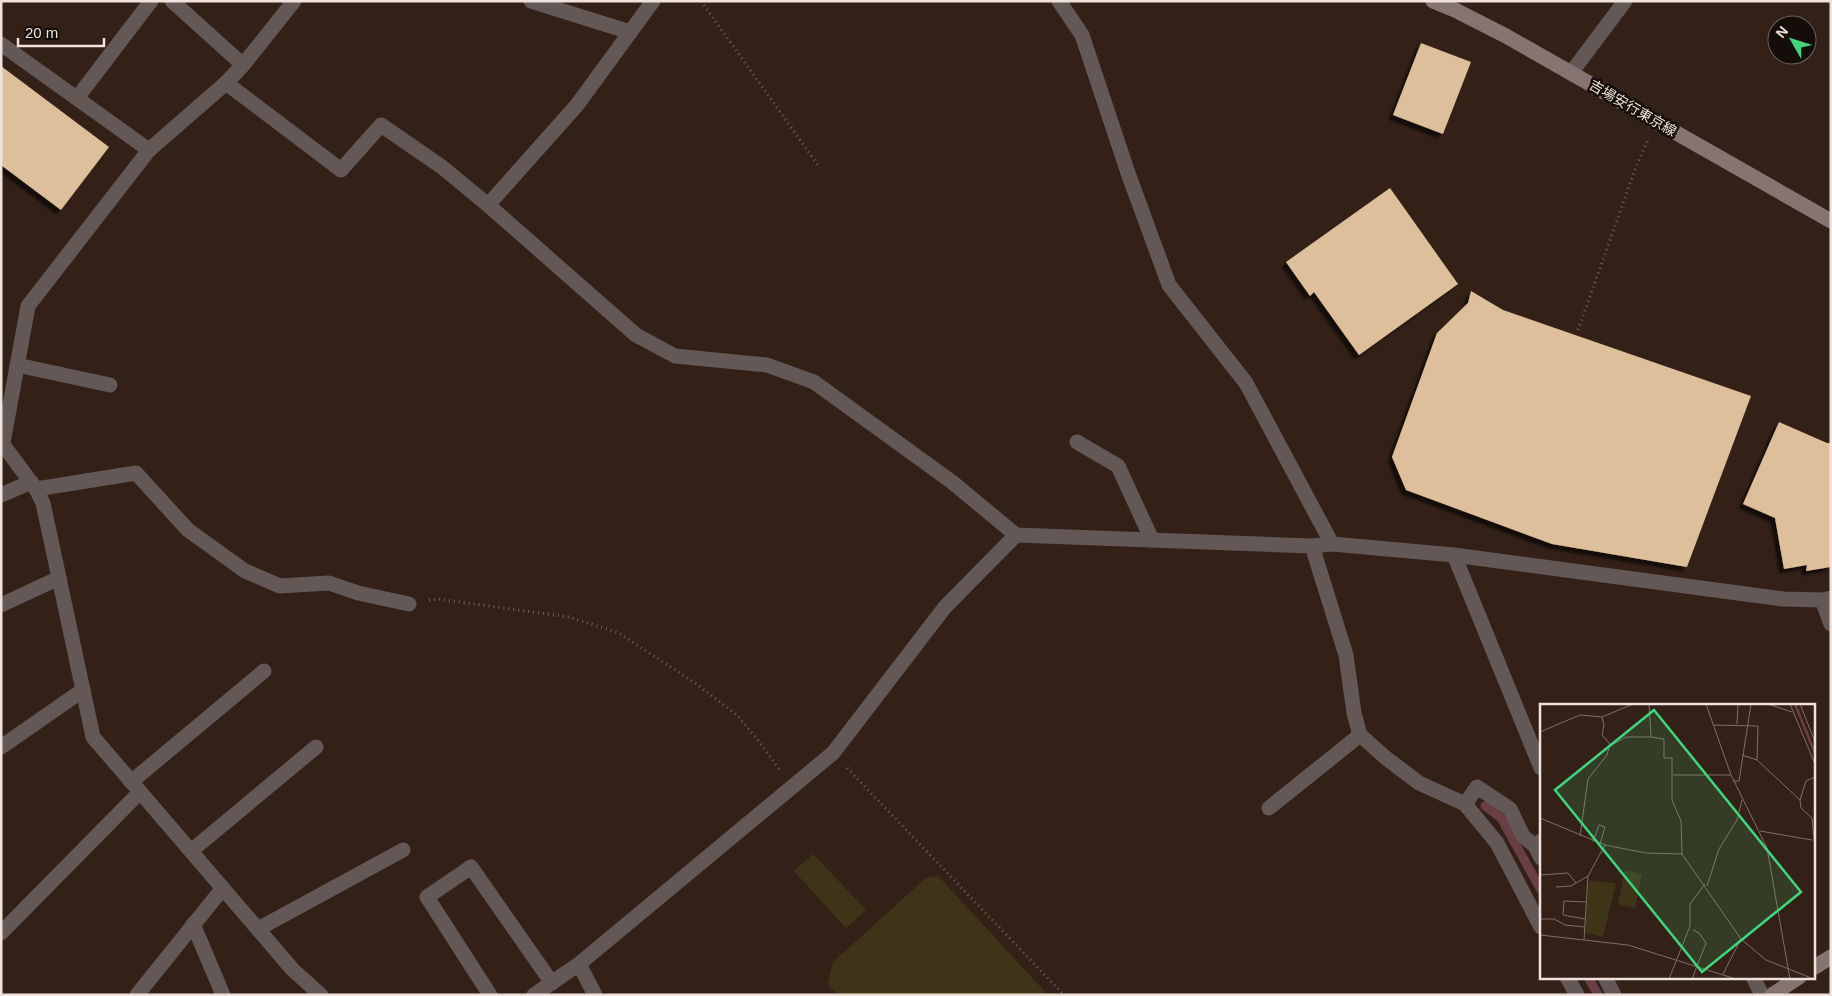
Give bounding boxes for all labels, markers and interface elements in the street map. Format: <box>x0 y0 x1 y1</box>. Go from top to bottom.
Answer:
scale bar <box>18 15 104 47</box>
north arrow <box>1767 15 1817 65</box>
text: N <box>1772 23 1791 41</box>
text: 20 m <box>25 24 58 41</box>
street label: 吉場安行東京線 <box>1587 77 1679 139</box>
inset map <box>1540 704 1814 978</box>

